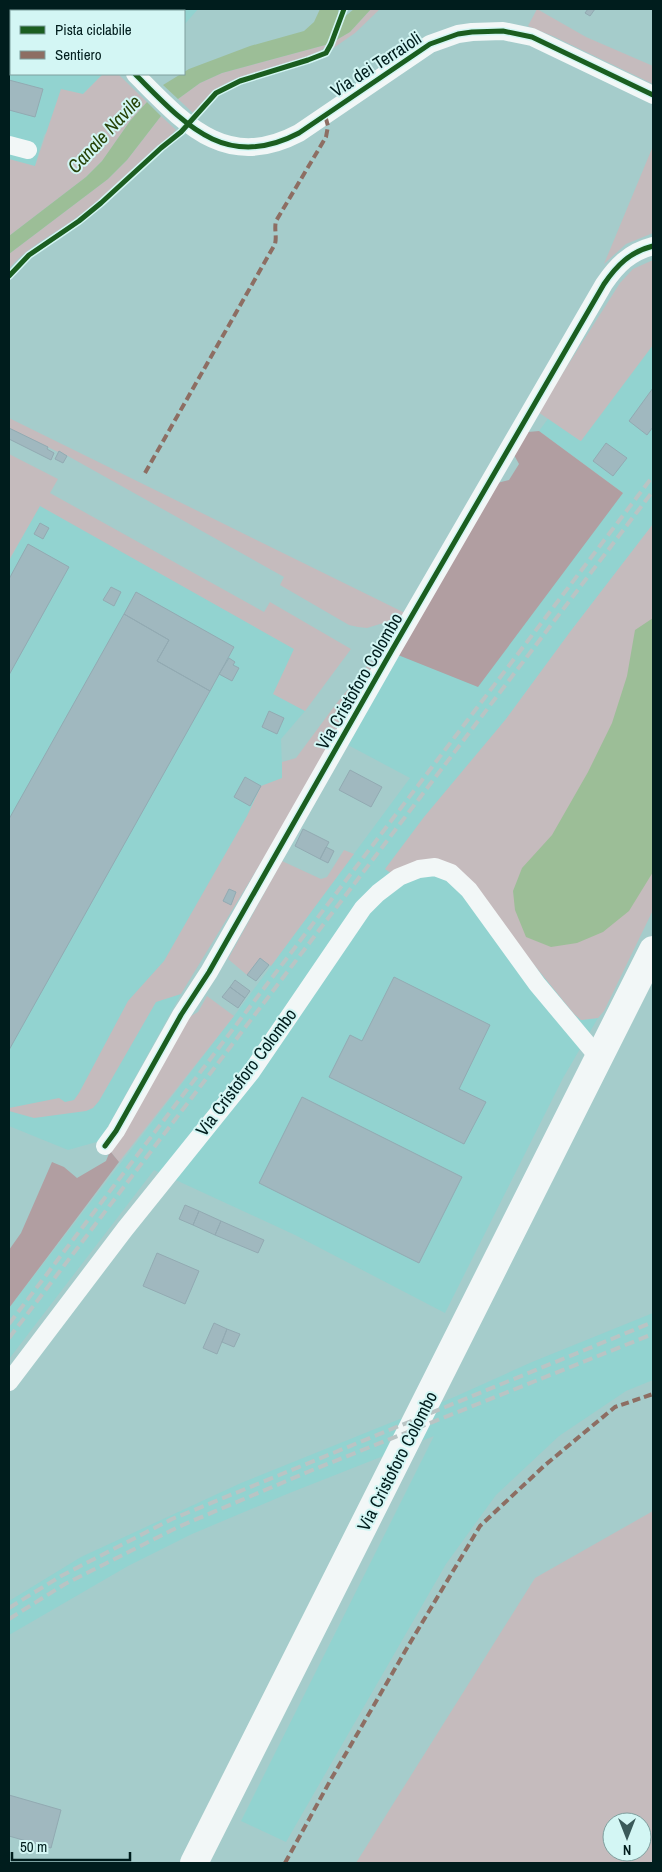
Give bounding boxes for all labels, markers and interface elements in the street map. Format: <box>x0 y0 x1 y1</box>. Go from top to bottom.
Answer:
legend <box>10 10 185 75</box>
text: Pista ciclabile <box>55 19 132 40</box>
street label: Via dei Terraioli <box>326 25 426 103</box>
text: Sentiero <box>55 44 102 65</box>
water label: Canale Navile <box>61 89 147 179</box>
street label: Via Cristoforo Colombo <box>310 608 408 754</box>
street label: Via Cristoforo Colombo <box>190 1003 302 1141</box>
street label: Via Cristoforo Colombo <box>351 1387 443 1535</box>
north arrow <box>602 1812 652 1862</box>
scale bar <box>12 1830 130 1862</box>
text: 50 m <box>20 1836 47 1857</box>
text: N <box>623 1841 631 1859</box>

